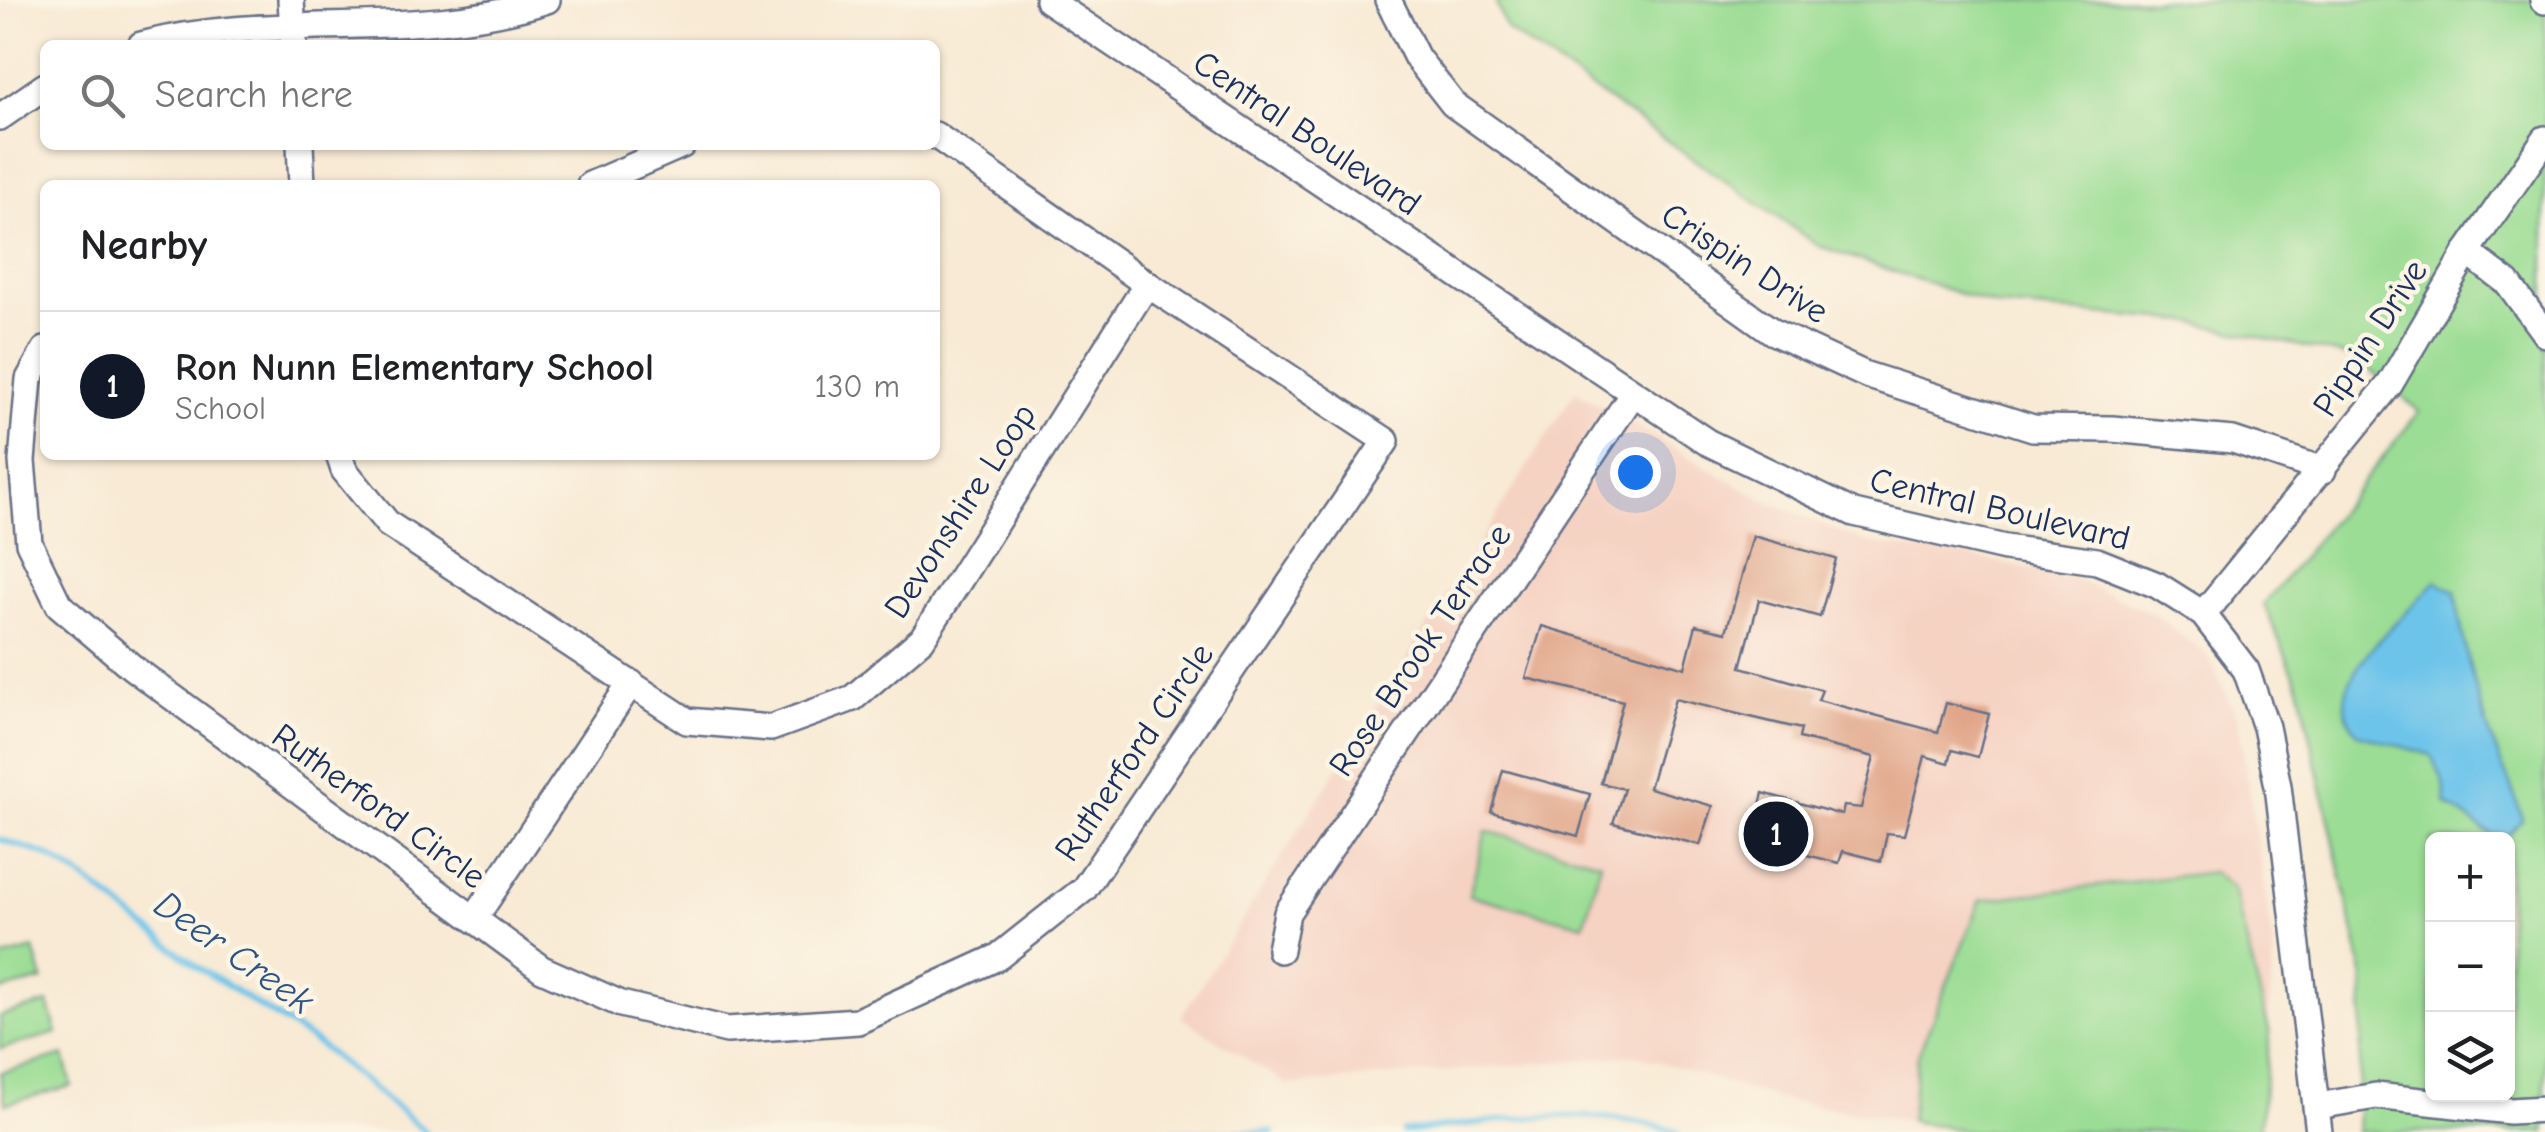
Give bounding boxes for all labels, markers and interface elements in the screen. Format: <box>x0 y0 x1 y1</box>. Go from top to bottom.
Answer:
search box <box>40 40 940 150</box>
street label: Central Boulevard <box>1185 42 1429 224</box>
icon: search <box>75 68 130 123</box>
text: Search here <box>155 73 353 117</box>
street label: Crispin Drive <box>1654 194 1836 332</box>
text: Nearby <box>80 221 207 270</box>
street label: Pippin Drive <box>2304 252 2436 424</box>
text: Ron Nunn Elementary School <box>175 346 654 390</box>
text: 1 <box>106 368 119 405</box>
text: 130 m <box>814 368 900 405</box>
text: School <box>175 390 266 427</box>
street label: Devonshire Loop <box>875 396 1045 626</box>
your location <box>1610 447 1661 498</box>
street label: Central Boulevard <box>1866 459 2134 559</box>
street label: Rose Brook Terrace <box>1320 516 1520 784</box>
street label: Rutherford Circle <box>1046 635 1222 869</box>
street label: Rutherford Circle <box>264 715 494 897</box>
pin: 1 <box>1744 796 1808 872</box>
map controls <box>2425 832 2515 1102</box>
button: + <box>2425 832 2515 922</box>
water label: Deer Creek <box>146 882 322 1024</box>
button: − <box>2425 922 2515 1012</box>
button: layers <box>2425 1012 2515 1102</box>

